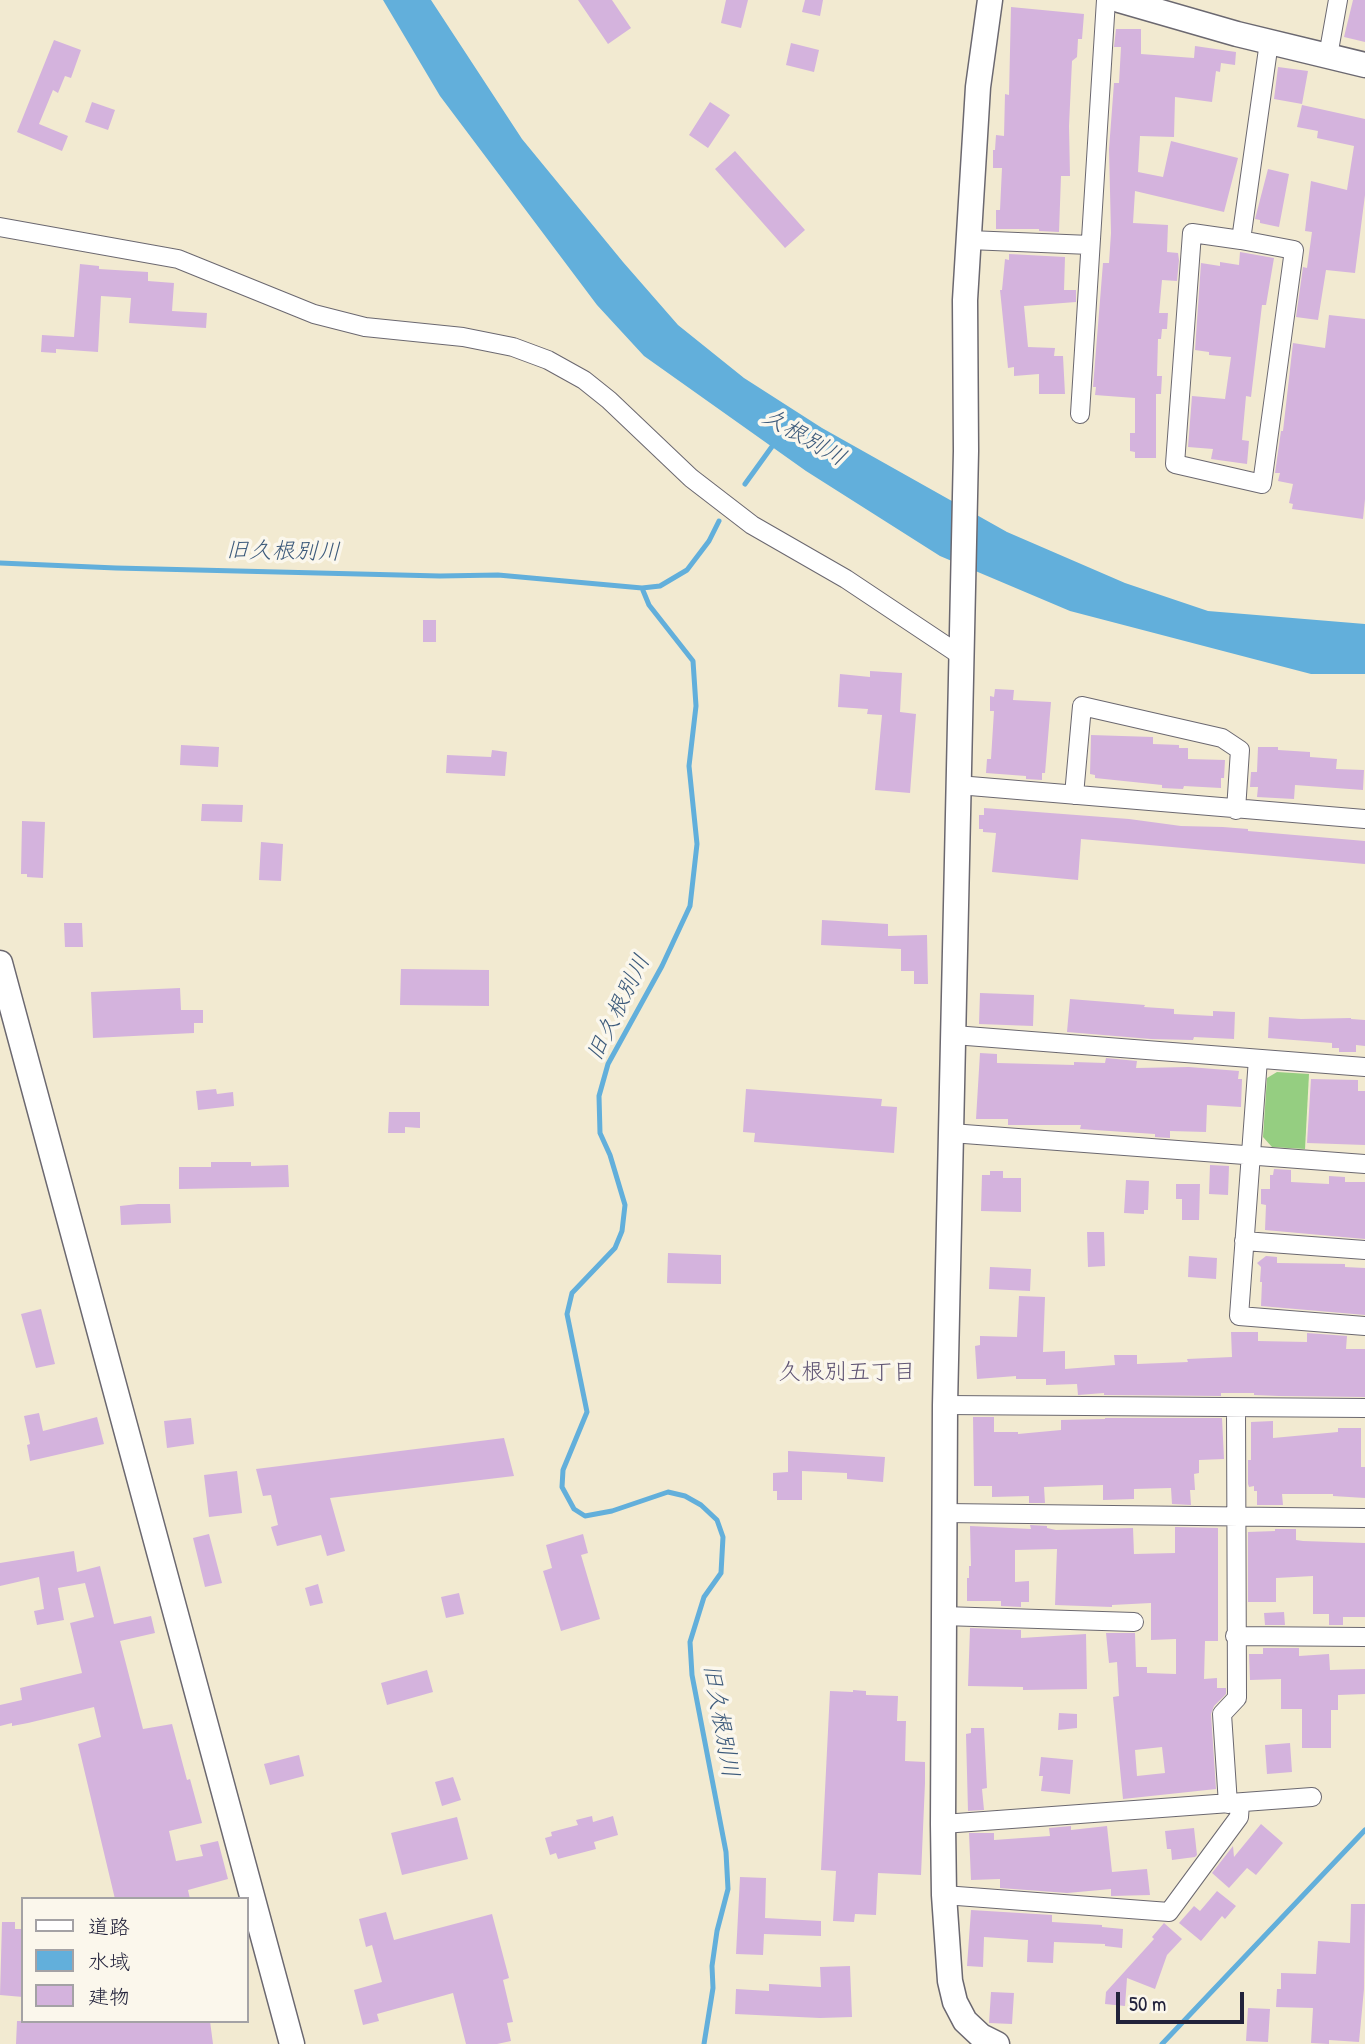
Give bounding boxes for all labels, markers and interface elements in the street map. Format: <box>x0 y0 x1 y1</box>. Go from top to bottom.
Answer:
water label: 久根別川 <box>757 403 851 473</box>
water label: 旧久根別川 <box>225 537 341 567</box>
water label: 旧久根別川 <box>581 950 657 1066</box>
district label: 久根別五丁目 <box>778 1359 916 1387</box>
water label: 旧久根別川 <box>696 1662 744 1780</box>
legend <box>21 1897 248 2023</box>
text: 道路 <box>88 1912 130 1941</box>
text: 水域 <box>88 1947 130 1976</box>
scale bar <box>1120 1978 1248 2022</box>
text: 建物 <box>88 1982 130 2011</box>
text: 50 m <box>1129 1989 1166 2018</box>

